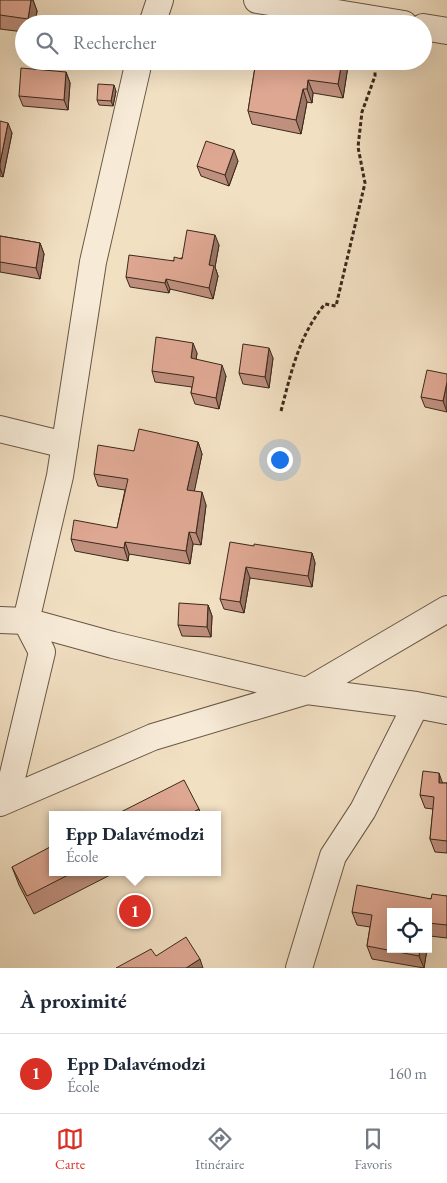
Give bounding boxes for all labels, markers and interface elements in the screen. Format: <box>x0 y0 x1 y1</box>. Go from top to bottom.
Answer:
search box <box>15 15 432 70</box>
icon: search <box>33 29 61 57</box>
text: Rechercher <box>73 30 156 55</box>
your location <box>267 447 293 473</box>
popup <box>49 811 221 876</box>
text: Epp Dalavémodzi <box>66 821 204 846</box>
text: École <box>66 846 98 867</box>
pin: 1 <box>119 892 151 930</box>
map controls <box>387 908 432 953</box>
button: locate <box>387 908 432 953</box>
text: À proximité <box>20 987 127 1014</box>
text: Epp Dalavémodzi <box>67 1051 206 1076</box>
text: 1 <box>32 1063 40 1084</box>
text: 160 m <box>388 1063 427 1084</box>
text: École <box>67 1076 100 1097</box>
tab: Carte <box>55 1125 85 1173</box>
tab: Itinéraire <box>195 1125 244 1173</box>
tab: Favoris <box>355 1125 392 1173</box>

